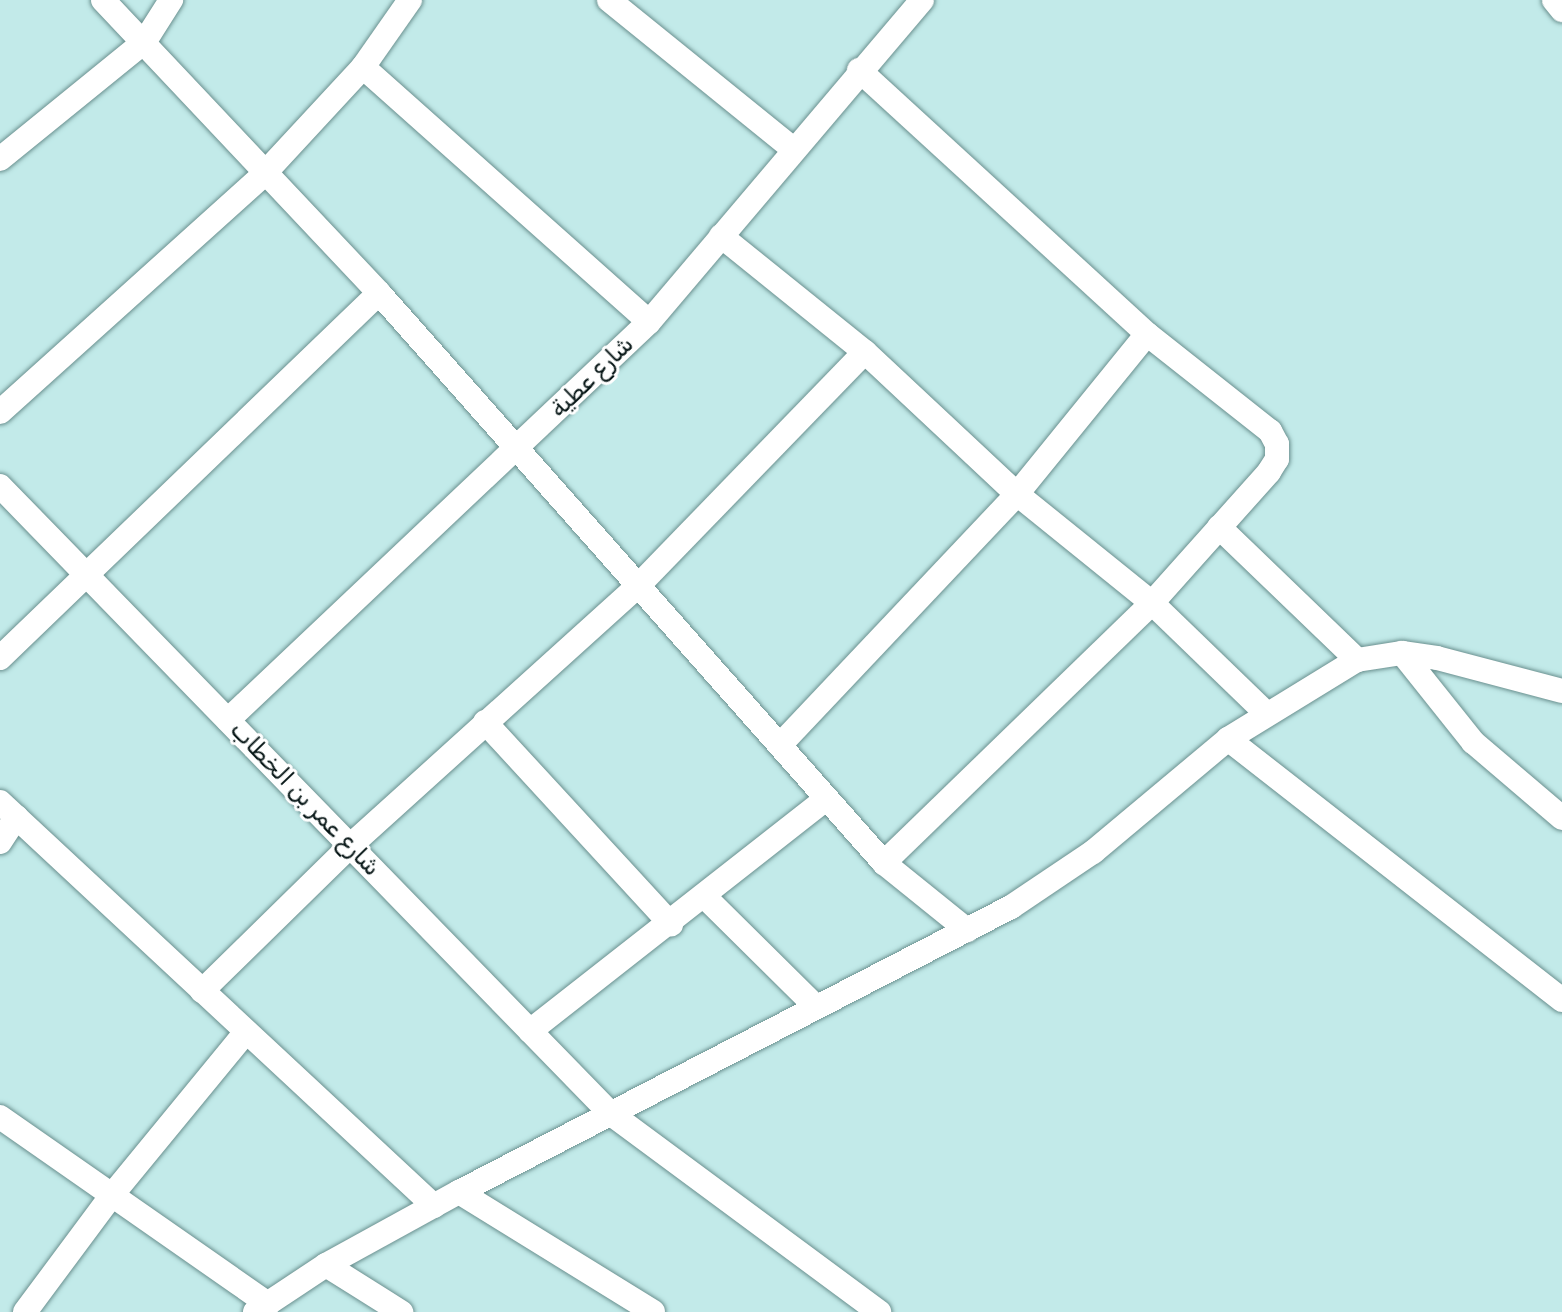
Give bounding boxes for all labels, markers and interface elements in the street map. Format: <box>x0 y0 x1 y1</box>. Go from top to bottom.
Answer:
street label: شارع عطية <box>544 330 640 424</box>
street label: شارع عمر بن الخطاب <box>224 716 386 882</box>

